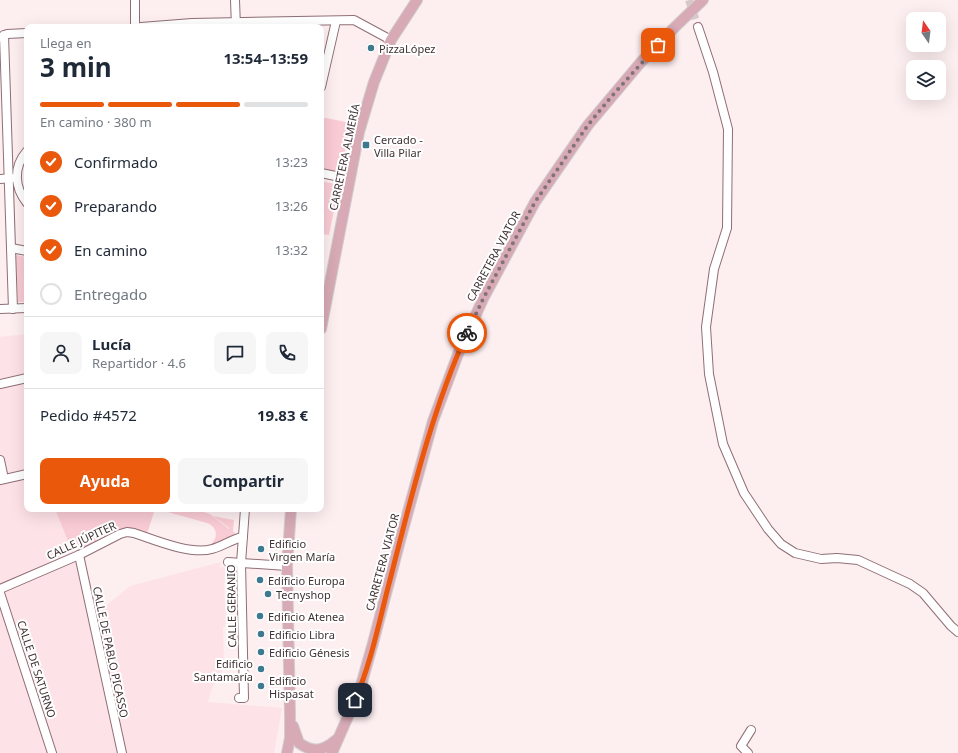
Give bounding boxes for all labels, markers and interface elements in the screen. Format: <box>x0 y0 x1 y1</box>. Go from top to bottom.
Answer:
north arrow <box>906 12 946 52</box>
map controls <box>906 12 946 100</box>
pin <box>641 28 675 62</box>
text: Llega en <box>40 34 92 52</box>
icon: bag <box>647 34 669 56</box>
place label: PizzaLópez <box>379 41 435 56</box>
marker: PizzaLópez <box>366 43 376 53</box>
text: 13:54–13:59 <box>223 48 308 68</box>
text: 3 min <box>40 49 112 85</box>
button: layers <box>906 60 946 100</box>
street label: CARRETERA ALMERÍA <box>325 101 363 212</box>
text: En camino · 380 m <box>40 113 152 131</box>
place label: Cercado - Villa Pilar <box>374 132 423 160</box>
marker: Cercado - Villa Pilar <box>361 140 371 150</box>
icon: check <box>40 151 62 173</box>
text: Confirmado <box>74 152 158 172</box>
text: 13:23 <box>275 153 308 171</box>
icon: check <box>40 195 62 217</box>
text: Preparando <box>74 196 157 216</box>
text: 13:26 <box>275 197 308 215</box>
street label: CARRETERA VIATOR <box>463 208 523 304</box>
icon: check <box>40 239 62 261</box>
text: En camino <box>74 240 147 260</box>
text: 13:32 <box>275 241 308 259</box>
text: Entregado <box>74 284 147 304</box>
courier <box>447 313 487 353</box>
icon: bike <box>456 322 478 344</box>
button: person <box>40 332 82 374</box>
button: chat <box>214 332 256 374</box>
button: phone <box>266 332 308 374</box>
text: Lucía <box>92 334 131 354</box>
text: Repartidor · 4.6 <box>92 354 186 372</box>
text: Pedido #4572 <box>40 405 137 425</box>
text: 19.83 € <box>257 405 308 425</box>
button: Ayuda <box>40 458 170 504</box>
button: Compartir <box>178 458 308 504</box>
street label: CARRETERA VIATOR <box>362 511 402 613</box>
street label: CALLE JÚPITER <box>44 517 118 563</box>
place label: Edificio Virgen María <box>269 536 335 564</box>
marker: Edificio Virgen María <box>256 544 266 554</box>
street label: CALLE GERANIO <box>223 564 239 648</box>
place label: Edificio Europa <box>268 573 345 588</box>
marker: Edificio Europa <box>255 575 265 585</box>
street label: CALLE DE PABLO PICASSO <box>90 585 132 719</box>
place label: Tecnyshop <box>276 587 331 602</box>
marker: Tecnyshop <box>263 589 273 599</box>
place label: Edificio Atenea <box>268 609 344 624</box>
marker: Edificio Atenea <box>255 611 265 621</box>
street label: CALLE DE SATURNO <box>14 618 60 720</box>
place label: Edificio Libra <box>269 627 335 642</box>
marker: Edificio Libra <box>256 629 266 639</box>
place label: Edificio Génesis <box>269 645 350 660</box>
marker: Edificio Génesis <box>256 647 266 657</box>
place label: Edificio Santamaría <box>194 656 253 684</box>
marker: Edificio Santamaría <box>256 664 266 674</box>
place label: Edificio Hispasat <box>269 673 314 701</box>
marker: Edificio Hispasat <box>256 681 266 691</box>
pin <box>338 683 372 717</box>
icon: home <box>344 689 366 711</box>

